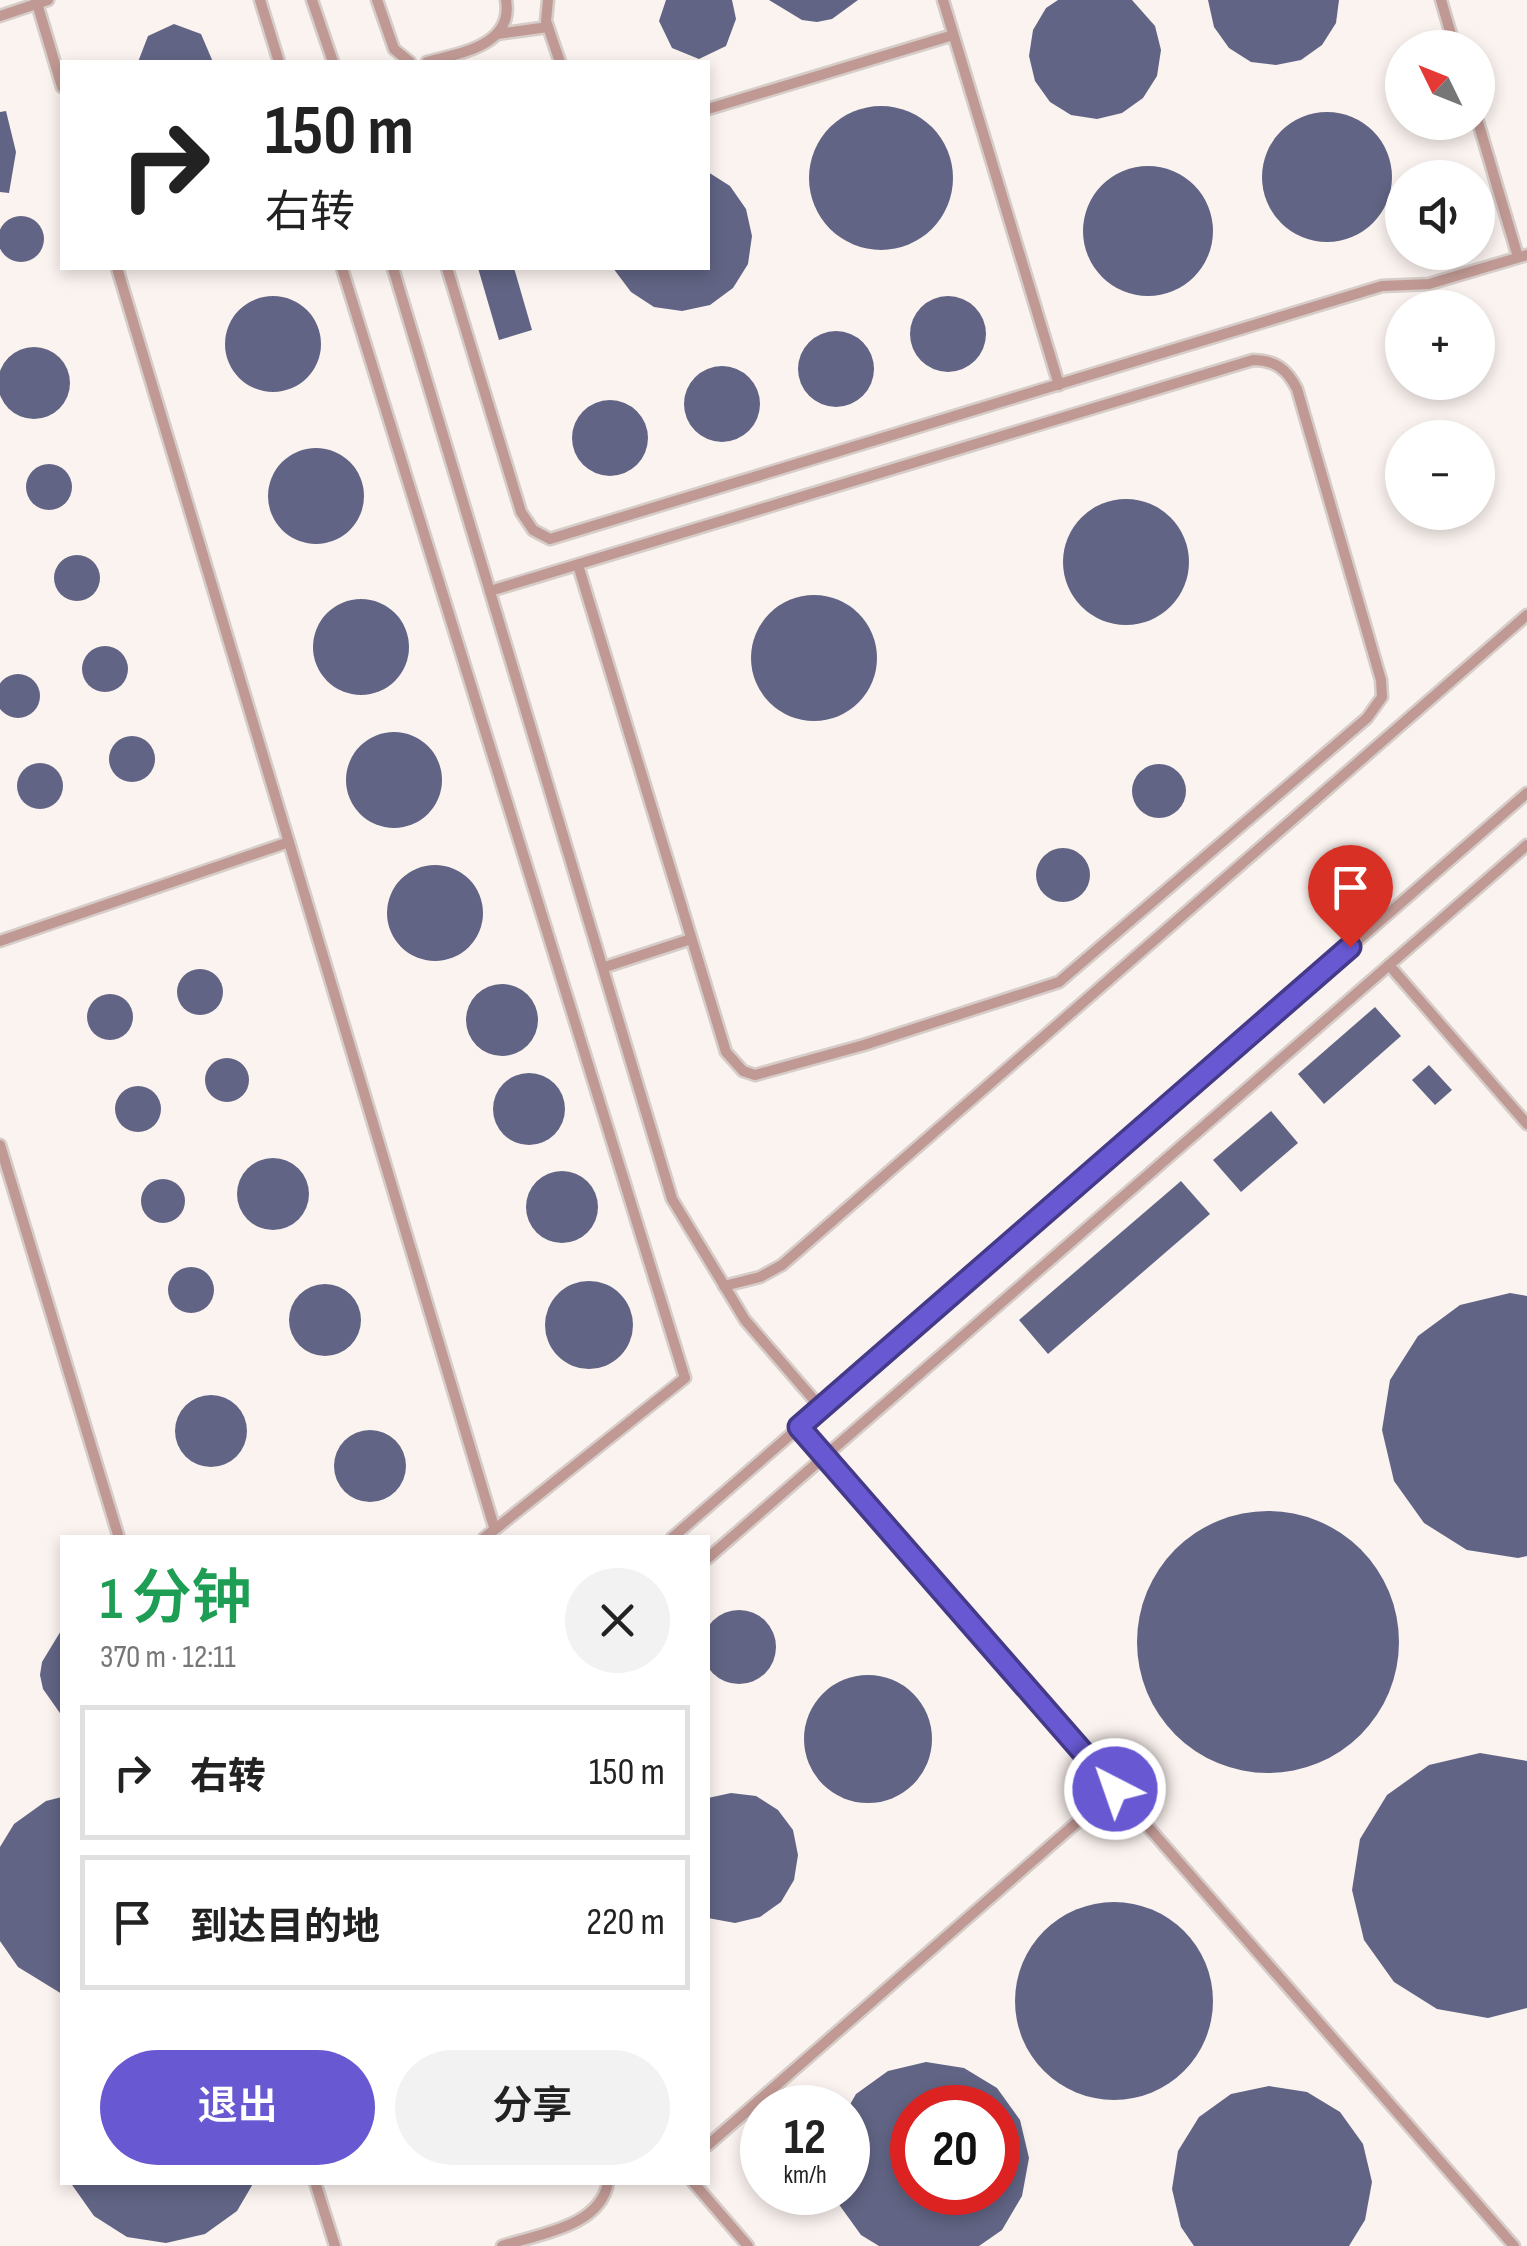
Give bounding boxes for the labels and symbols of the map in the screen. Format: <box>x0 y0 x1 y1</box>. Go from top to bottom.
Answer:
north arrow <box>1385 30 1495 140</box>
pin <box>1308 845 1393 948</box>
position arrow <box>1063 1737 1167 1841</box>
speed limit sign: 20 <box>890 2085 1020 2215</box>

